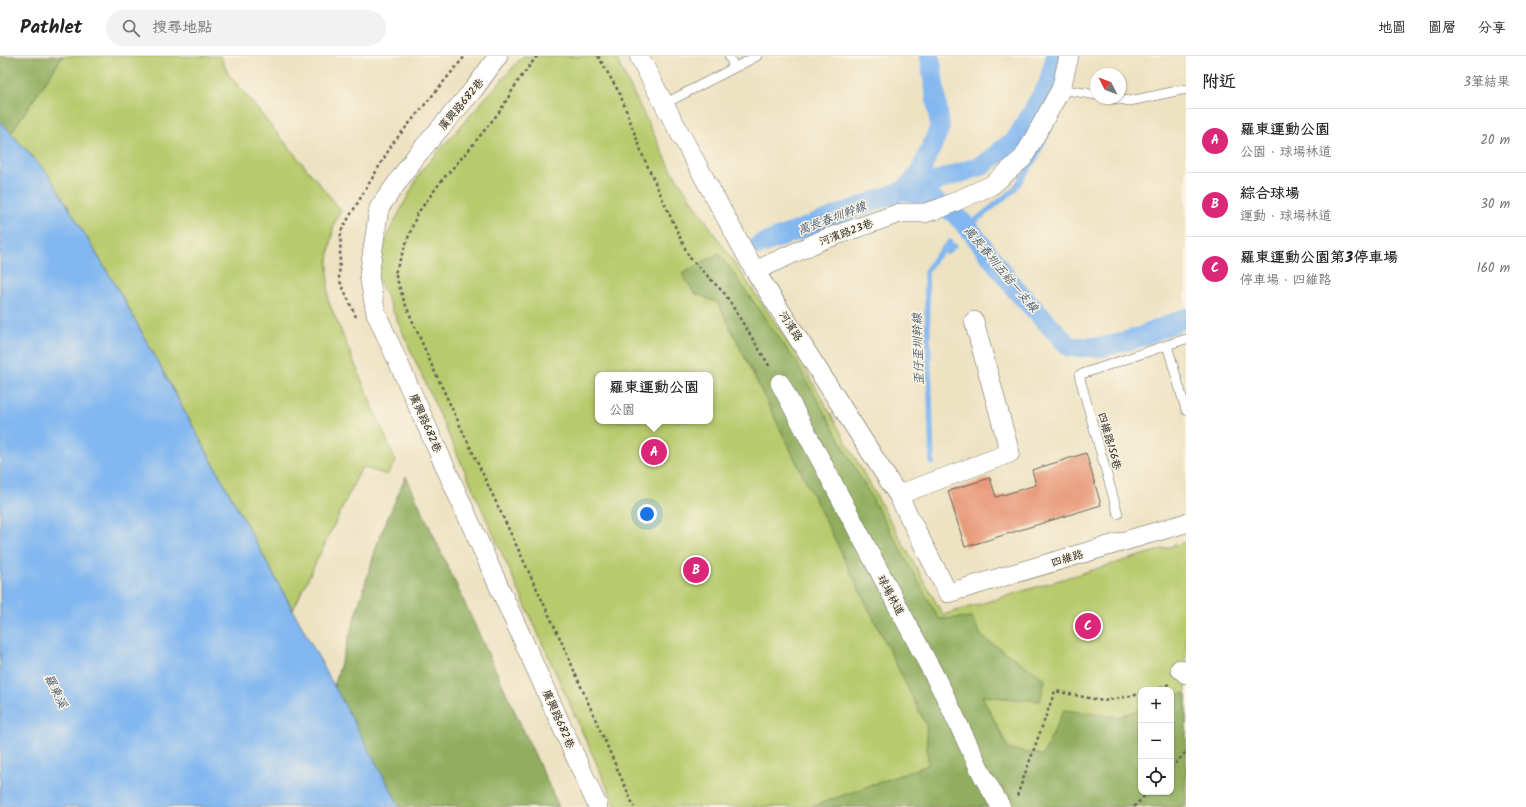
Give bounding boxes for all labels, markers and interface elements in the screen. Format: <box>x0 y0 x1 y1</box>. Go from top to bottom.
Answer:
search box <box>106 10 386 46</box>
text: Pathlet <box>20 13 82 43</box>
text: 搜尋地點 <box>152 16 212 40</box>
icon: search <box>120 17 142 39</box>
text: 地圖 <box>1378 17 1406 39</box>
text: 圖層 <box>1428 17 1456 39</box>
text: 分享 <box>1478 17 1506 39</box>
north arrow <box>1090 68 1126 104</box>
text: 附近 <box>1202 69 1236 96</box>
text: 3筆結果 <box>1464 72 1510 93</box>
street label: 廣興路682巷 <box>435 75 489 135</box>
text: 羅東運動公園 <box>1240 118 1330 142</box>
text: A <box>1211 130 1219 151</box>
text: 20 m <box>1480 130 1510 151</box>
text: 公園 · 球場林道 <box>1240 142 1332 163</box>
text: 綜合球場 <box>1240 182 1300 206</box>
text: B <box>1211 194 1219 215</box>
text: 30 m <box>1481 194 1510 215</box>
water label: 萬長春圳幹線 <box>795 196 870 240</box>
text: 運動 · 球場林道 <box>1240 206 1332 227</box>
street label: 河濱路23巷 <box>817 215 876 251</box>
water label: 萬長春圳五結一支線 <box>959 222 1043 318</box>
text: 羅東運動公園第3停車場 <box>1240 246 1398 270</box>
text: C <box>1211 258 1219 279</box>
text: 160 m <box>1477 258 1510 279</box>
text: 停車場 · 四維路 <box>1240 270 1332 291</box>
street label: 河濱路 <box>774 308 807 345</box>
water label: 歪仔歪圳幹線 <box>908 312 929 385</box>
popup <box>595 372 713 424</box>
text: 羅東運動公園 <box>609 376 699 400</box>
street label: 廣興路682巷 <box>404 391 446 456</box>
text: 公園 <box>609 400 635 421</box>
street label: 四維路156巷 <box>1092 410 1126 472</box>
pin: A <box>641 437 667 467</box>
your location <box>637 504 657 524</box>
street label: 四維路 <box>1049 546 1086 572</box>
pin: B <box>683 555 709 585</box>
street label: 球場林道 <box>872 572 908 619</box>
pin: C <box>1075 611 1101 641</box>
water label: 羅東溪 <box>39 671 72 712</box>
street label: 廣興路682巷 <box>537 687 579 752</box>
map controls <box>1138 687 1174 795</box>
button: + <box>1138 687 1174 723</box>
button: − <box>1138 723 1174 759</box>
button: locate <box>1138 759 1174 795</box>

